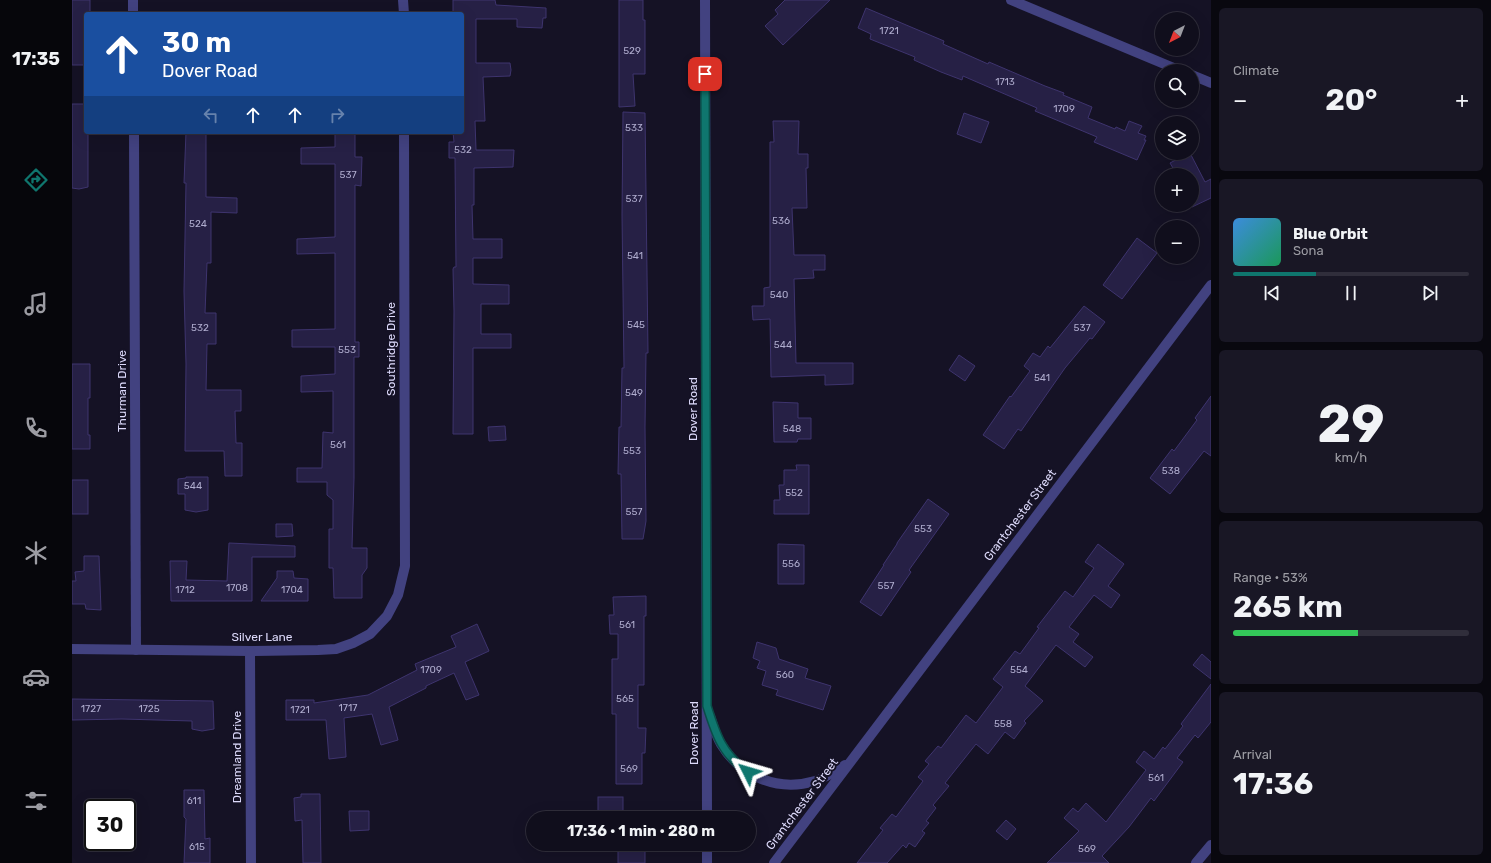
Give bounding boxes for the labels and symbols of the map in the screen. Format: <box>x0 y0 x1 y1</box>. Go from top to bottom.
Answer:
north arrow <box>1155 12 1199 56</box>
house number: 1721 <box>879 25 899 37</box>
house number: 529 <box>623 45 641 57</box>
pin <box>688 57 722 91</box>
house number: 1713 <box>995 76 1015 88</box>
house number: 1709 <box>1053 103 1075 115</box>
house number: 533 <box>625 122 643 134</box>
house number: 532 <box>454 144 472 156</box>
house number: 537 <box>339 169 357 181</box>
house number: 537 <box>625 193 643 205</box>
house number: 536 <box>772 215 790 227</box>
house number: 524 <box>189 218 207 230</box>
house number: 541 <box>627 250 643 262</box>
house number: 540 <box>770 289 788 301</box>
street label: Southridge Drive <box>384 302 398 396</box>
house number: 545 <box>627 319 645 331</box>
house number: 532 <box>191 322 209 334</box>
house number: 537 <box>1073 322 1091 334</box>
house number: 544 <box>774 339 792 351</box>
house number: 553 <box>338 344 356 356</box>
street label: Thurman Drive <box>115 350 129 432</box>
house number: 541 <box>1034 372 1050 384</box>
street label: Dover Road <box>686 377 700 441</box>
house number: 549 <box>625 387 643 399</box>
house number: 548 <box>783 423 801 435</box>
house number: 561 <box>330 439 346 451</box>
house number: 553 <box>623 445 641 457</box>
house number: 538 <box>1162 465 1180 477</box>
street label: Grantchester Street <box>981 466 1059 564</box>
house number: 544 <box>184 480 202 492</box>
house number: 552 <box>785 487 803 499</box>
house number: 557 <box>625 506 643 518</box>
house number: 553 <box>914 523 932 535</box>
house number: 556 <box>782 558 800 570</box>
house number: 557 <box>877 580 895 592</box>
house number: 1708 <box>226 582 248 594</box>
house number: 1712 <box>175 584 195 596</box>
house number: 1704 <box>281 584 303 596</box>
house number: 561 <box>619 619 635 631</box>
street label: Silver Lane <box>231 630 293 644</box>
house number: 1709 <box>420 664 442 676</box>
house number: 554 <box>1010 664 1028 676</box>
house number: 560 <box>776 669 794 681</box>
house number: 565 <box>616 693 634 705</box>
street label: Dover Road <box>687 701 701 765</box>
house number: 1717 <box>339 702 357 714</box>
house number: 1727 <box>81 703 101 715</box>
house number: 1725 <box>138 703 160 715</box>
house number: 1721 <box>290 704 310 716</box>
street label: Dreamland Drive <box>230 710 244 803</box>
house number: 558 <box>994 718 1012 730</box>
position arrow <box>727 751 769 793</box>
street label: Grantchester Street <box>763 755 841 853</box>
house number: 569 <box>620 763 638 775</box>
house number: 561 <box>1148 772 1164 784</box>
house number: 611 <box>187 795 201 807</box>
speed limit sign: 30 <box>84 799 136 851</box>
house number: 615 <box>189 841 205 853</box>
house number: 569 <box>1078 843 1096 855</box>

